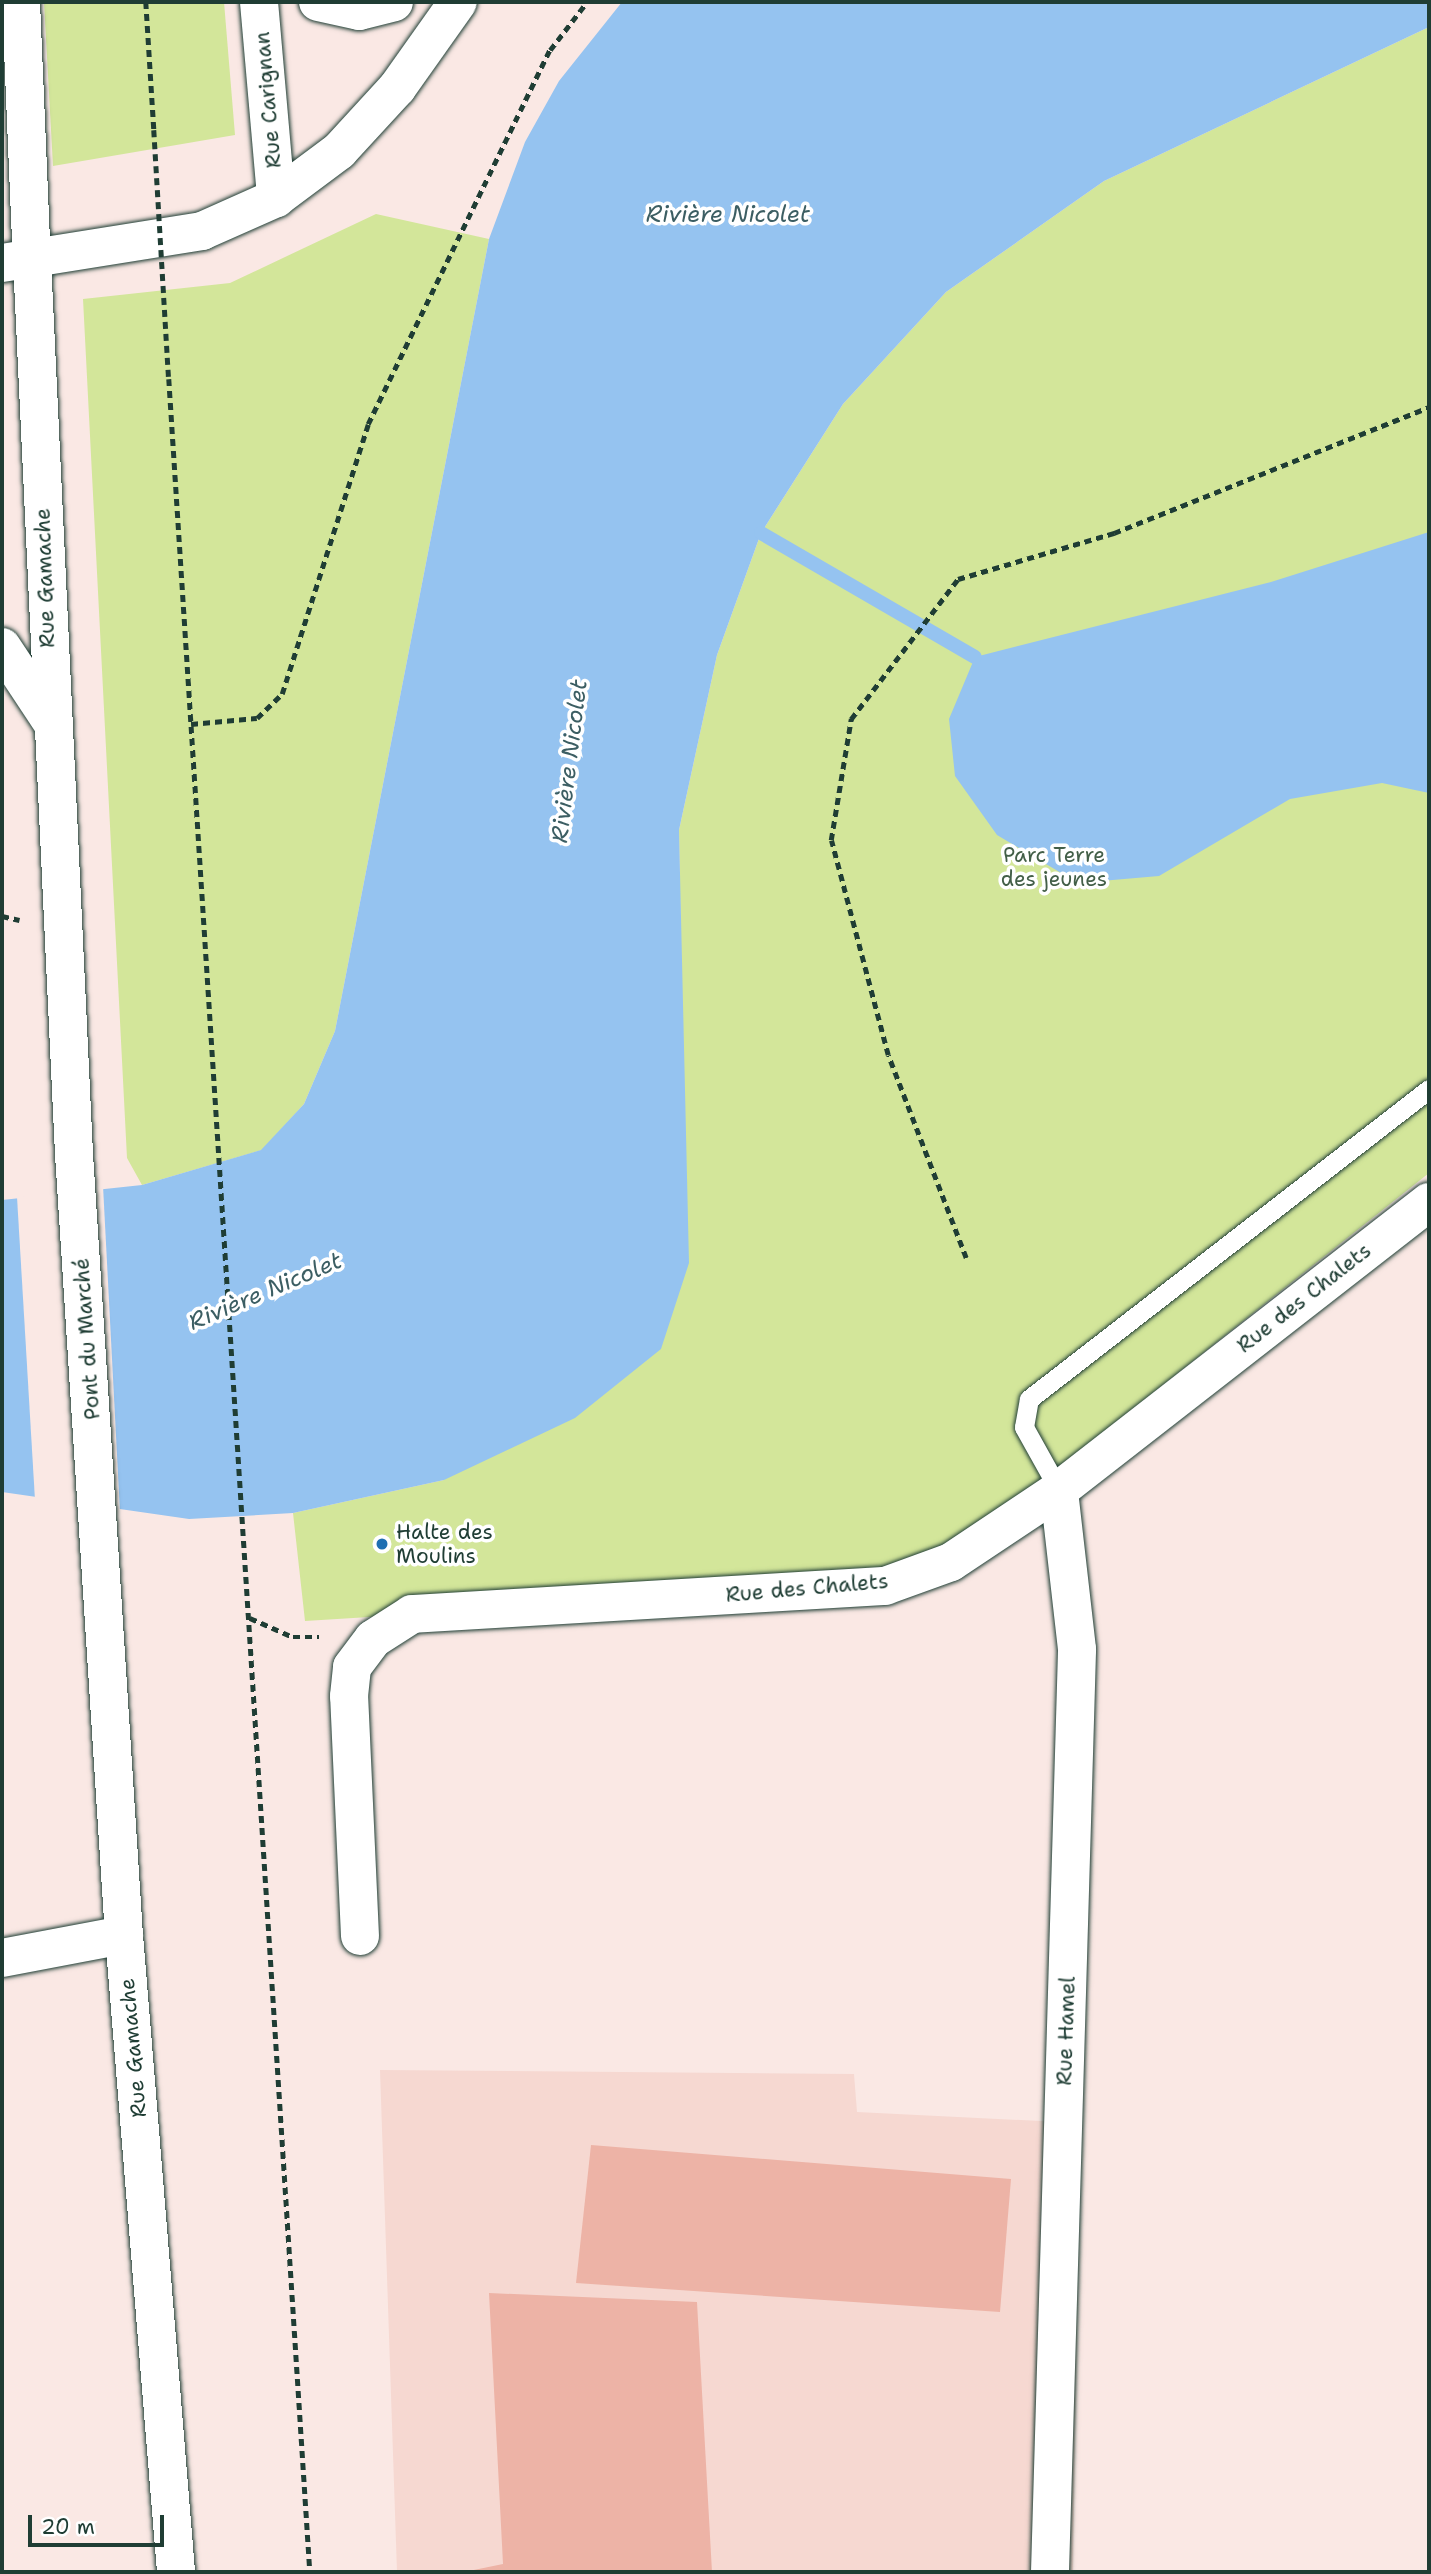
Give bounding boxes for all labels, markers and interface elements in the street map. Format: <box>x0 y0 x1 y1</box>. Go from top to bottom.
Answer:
street label: Rue Carignan <box>249 31 287 169</box>
water label: Rivière Nicolet <box>646 200 810 228</box>
street label: Rue Gamache <box>30 508 60 648</box>
water label: Rivière Nicolet <box>545 678 593 844</box>
park label: Parc Terre des jeunes <box>1001 842 1107 892</box>
street label: Rue des Chalets <box>1232 1238 1376 1358</box>
water label: Rivière Nicolet <box>184 1246 346 1336</box>
street label: Pont du Marché <box>69 1257 105 1421</box>
place label: Halte des Moulins <box>396 1519 493 1569</box>
marker: Halte des Moulins <box>374 1536 390 1552</box>
street label: Rue des Chalets <box>725 1568 889 1608</box>
street label: Rue Hamel <box>1052 1976 1080 2086</box>
street label: Rue Gamache <box>114 1977 152 2119</box>
scale bar <box>32 2500 168 2544</box>
text: 20 m <box>41 2513 95 2541</box>

